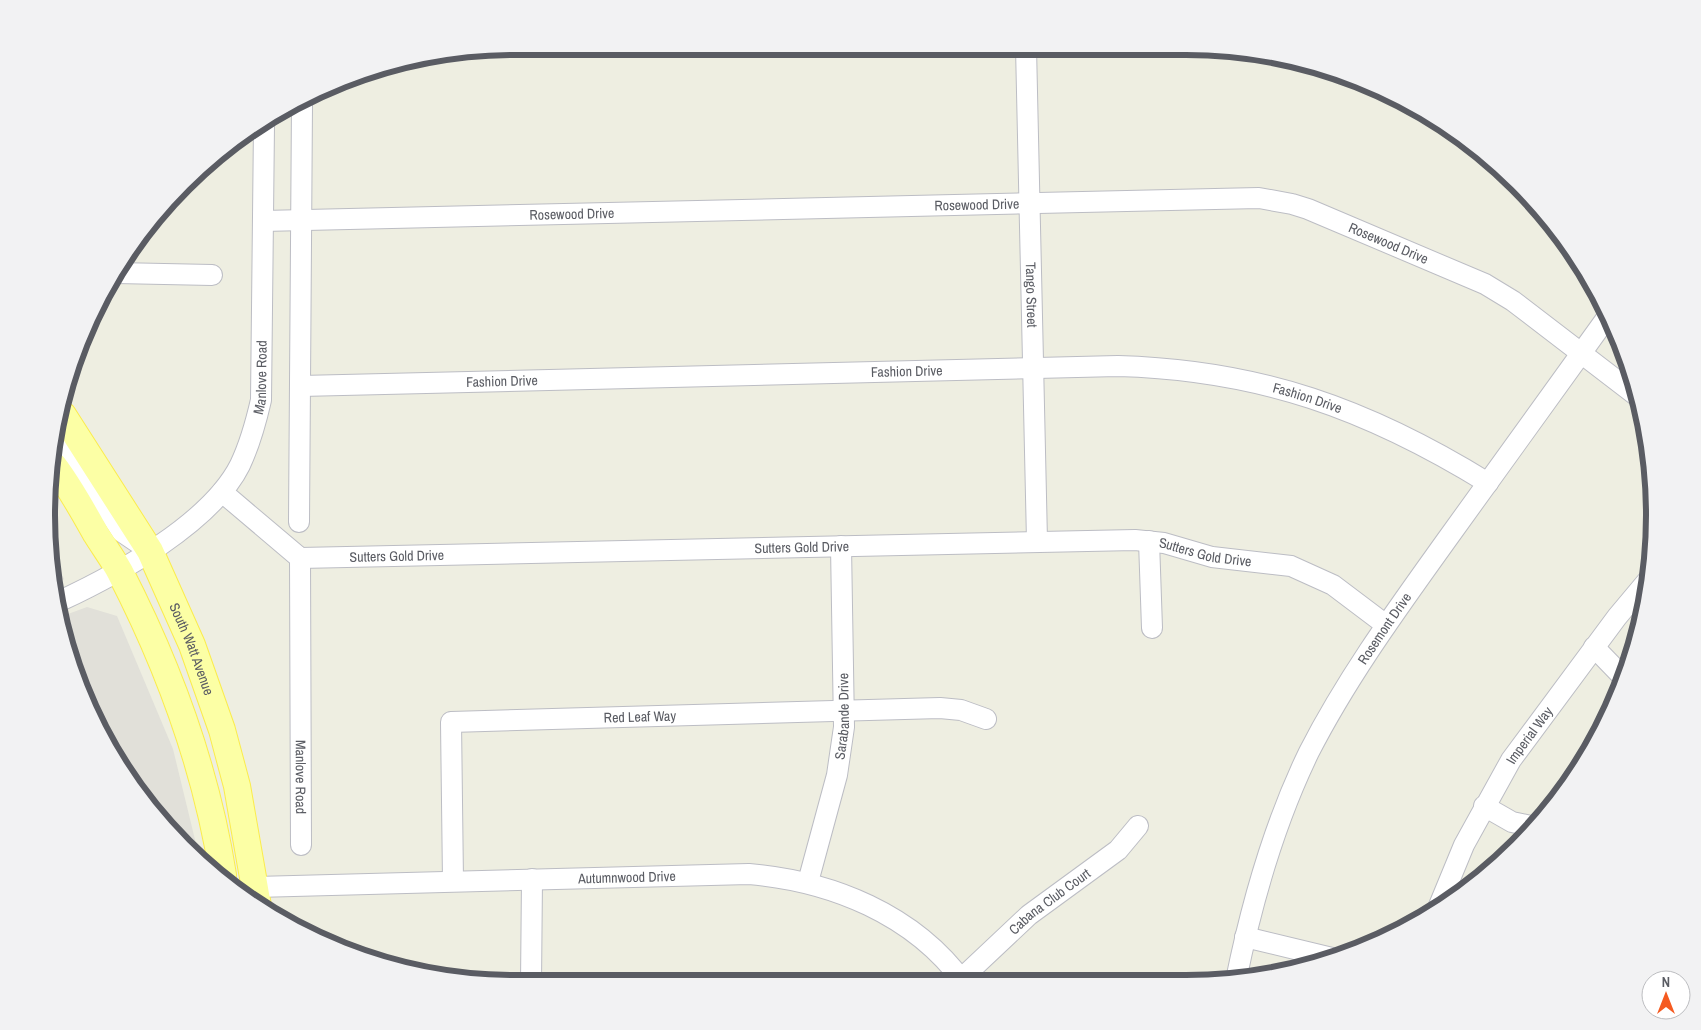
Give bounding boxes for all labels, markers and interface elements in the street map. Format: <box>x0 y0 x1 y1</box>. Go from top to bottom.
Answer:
street label: Rosewood Drive <box>934 195 1019 214</box>
street label: Rosewood Drive <box>529 204 615 224</box>
street label: Rosewood Drive <box>1346 218 1431 268</box>
street label: Tango Street <box>1022 262 1041 328</box>
street label: Manlove Road <box>249 340 271 416</box>
street label: Fashion Drive <box>871 361 943 381</box>
street label: Fashion Drive <box>466 371 538 391</box>
street label: Fashion Drive <box>1271 378 1345 417</box>
street label: Sutters Gold Drive <box>1158 534 1253 570</box>
street label: Sutters Gold Drive <box>754 537 849 557</box>
street label: Sutters Gold Drive <box>349 546 444 566</box>
street label: Rosemont Drive <box>1354 589 1415 668</box>
street label: South Watt Avenue <box>165 600 218 698</box>
street label: Sarabande Drive <box>830 673 853 761</box>
street label: Imperial Way <box>1502 703 1557 767</box>
street label: Red Leaf Way <box>603 707 677 727</box>
street label: Manlove Road <box>292 740 310 814</box>
street label: Cabana Club Court <box>1005 864 1094 938</box>
street label: Autumnwood Drive <box>577 867 676 888</box>
north arrow <box>1641 970 1691 1020</box>
text: N <box>1662 973 1670 991</box>

